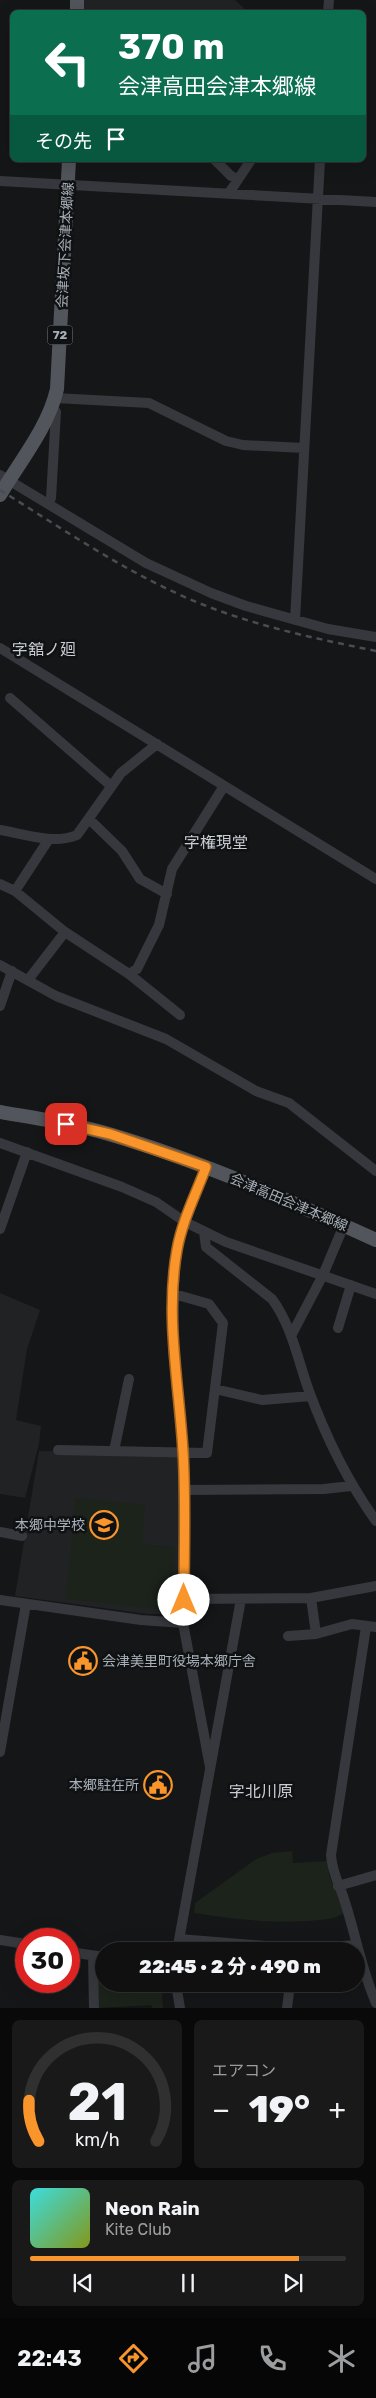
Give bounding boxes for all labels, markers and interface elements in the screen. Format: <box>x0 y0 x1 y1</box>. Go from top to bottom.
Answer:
text: 370 m <box>118 26 224 68</box>
icon: left <box>35 30 100 95</box>
text: 会津高田会津本郷線 <box>118 73 316 100</box>
icon: arrive <box>102 125 130 153</box>
text: その先 <box>35 130 92 153</box>
street label: 会津坂下会津本郷線 <box>54 182 77 308</box>
road number: 72 <box>48 326 72 344</box>
district label: 字舘ノ廻 <box>12 640 76 659</box>
district label: 字権現堂 <box>184 833 248 852</box>
pin <box>45 1103 87 1145</box>
icon: arrive <box>52 1110 80 1138</box>
street label: 会津高田会津本郷線 <box>227 1170 350 1235</box>
school or university icon: 本郷中学校 <box>89 1510 119 1540</box>
place label: 本郷中学校 <box>15 1517 85 1534</box>
position arrow <box>157 1573 209 1625</box>
public building icon: 会津美里町役場本郷庁舎 <box>68 1646 98 1676</box>
place label: 会津美里町役場本郷庁舎 <box>102 1653 256 1670</box>
public building icon: 本郷駐在所 <box>143 1770 173 1800</box>
place label: 本郷駐在所 <box>69 1777 139 1794</box>
district label: 字北川原 <box>229 1782 293 1801</box>
speed limit sign: 30 <box>15 1928 80 1993</box>
text: 22:45 · 2 分 · 490 m <box>139 1955 321 1978</box>
text: エアコン <box>212 2061 276 2080</box>
text: 21 <box>67 2071 127 2133</box>
text: 19° <box>249 2086 310 2132</box>
text: − <box>212 2093 230 2126</box>
text: + <box>329 2093 346 2126</box>
text: km/h <box>75 2129 119 2150</box>
text: Neon Rain <box>105 2197 200 2220</box>
text: Kite Club <box>105 2220 171 2239</box>
icon: previous <box>69 2269 97 2297</box>
icon: pause <box>174 2269 202 2297</box>
icon: next <box>279 2269 307 2297</box>
icon: directions <box>116 2341 151 2376</box>
icon: music <box>185 2341 220 2376</box>
icon: phone <box>255 2341 290 2376</box>
icon: climate <box>324 2341 359 2376</box>
text: 22:43 <box>17 2345 82 2372</box>

